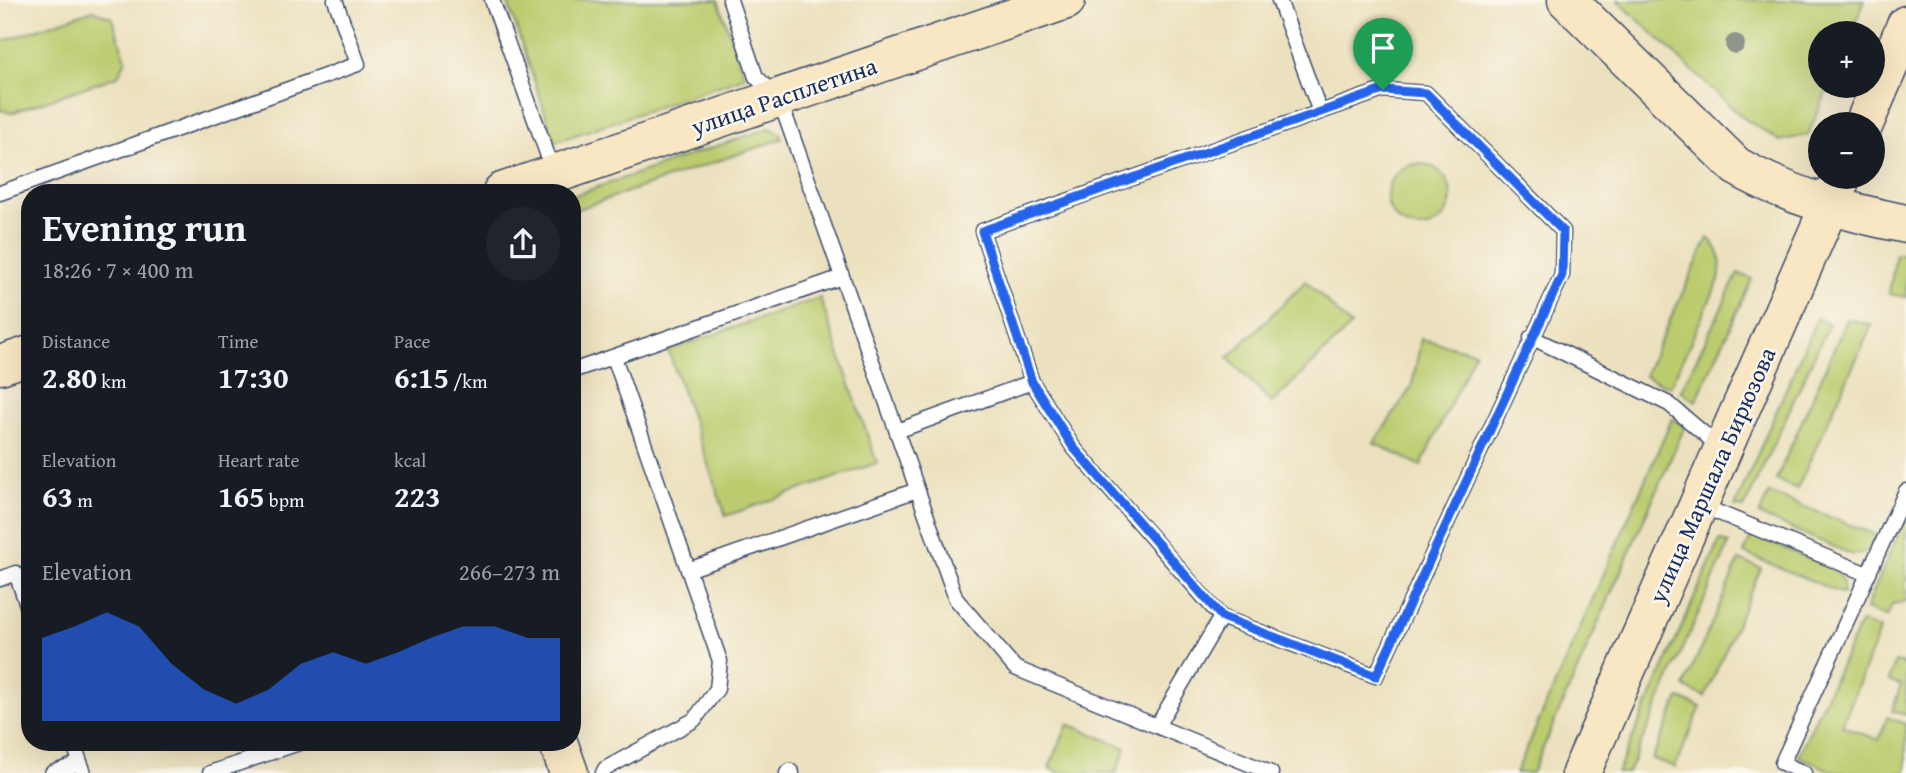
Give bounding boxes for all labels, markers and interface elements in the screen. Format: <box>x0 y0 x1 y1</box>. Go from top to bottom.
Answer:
pin <box>1353 18 1413 90</box>
map controls <box>1808 21 1885 189</box>
button: + <box>1808 21 1885 98</box>
icon: arrive <box>1364 29 1402 67</box>
street label: улица Расплетина <box>686 48 882 144</box>
button: − <box>1808 112 1885 189</box>
text: Evening run <box>42 199 246 255</box>
button: share <box>486 207 560 281</box>
text: 18:26 · 7 × 400 m <box>42 253 194 286</box>
text: Distance <box>42 327 110 355</box>
text: Time <box>218 327 258 355</box>
text: Pace <box>394 327 431 355</box>
street label: улица Маршала Бирюзова <box>1639 341 1785 609</box>
text: 2.80 <box>42 355 97 399</box>
text: 17:30 <box>218 355 289 399</box>
text: 6:15 <box>394 355 449 399</box>
text: km <box>97 367 126 395</box>
text: /km <box>449 367 487 395</box>
text: Elevation <box>42 446 116 474</box>
text: Heart rate <box>218 446 299 474</box>
text: kcal <box>394 446 426 474</box>
text: 63 <box>42 474 73 518</box>
text: 165 <box>218 474 265 518</box>
text: 223 <box>394 474 441 518</box>
text: m <box>73 486 93 514</box>
text: bpm <box>265 486 304 514</box>
text: Elevation <box>42 555 132 588</box>
text: 266–273 m <box>459 555 560 588</box>

